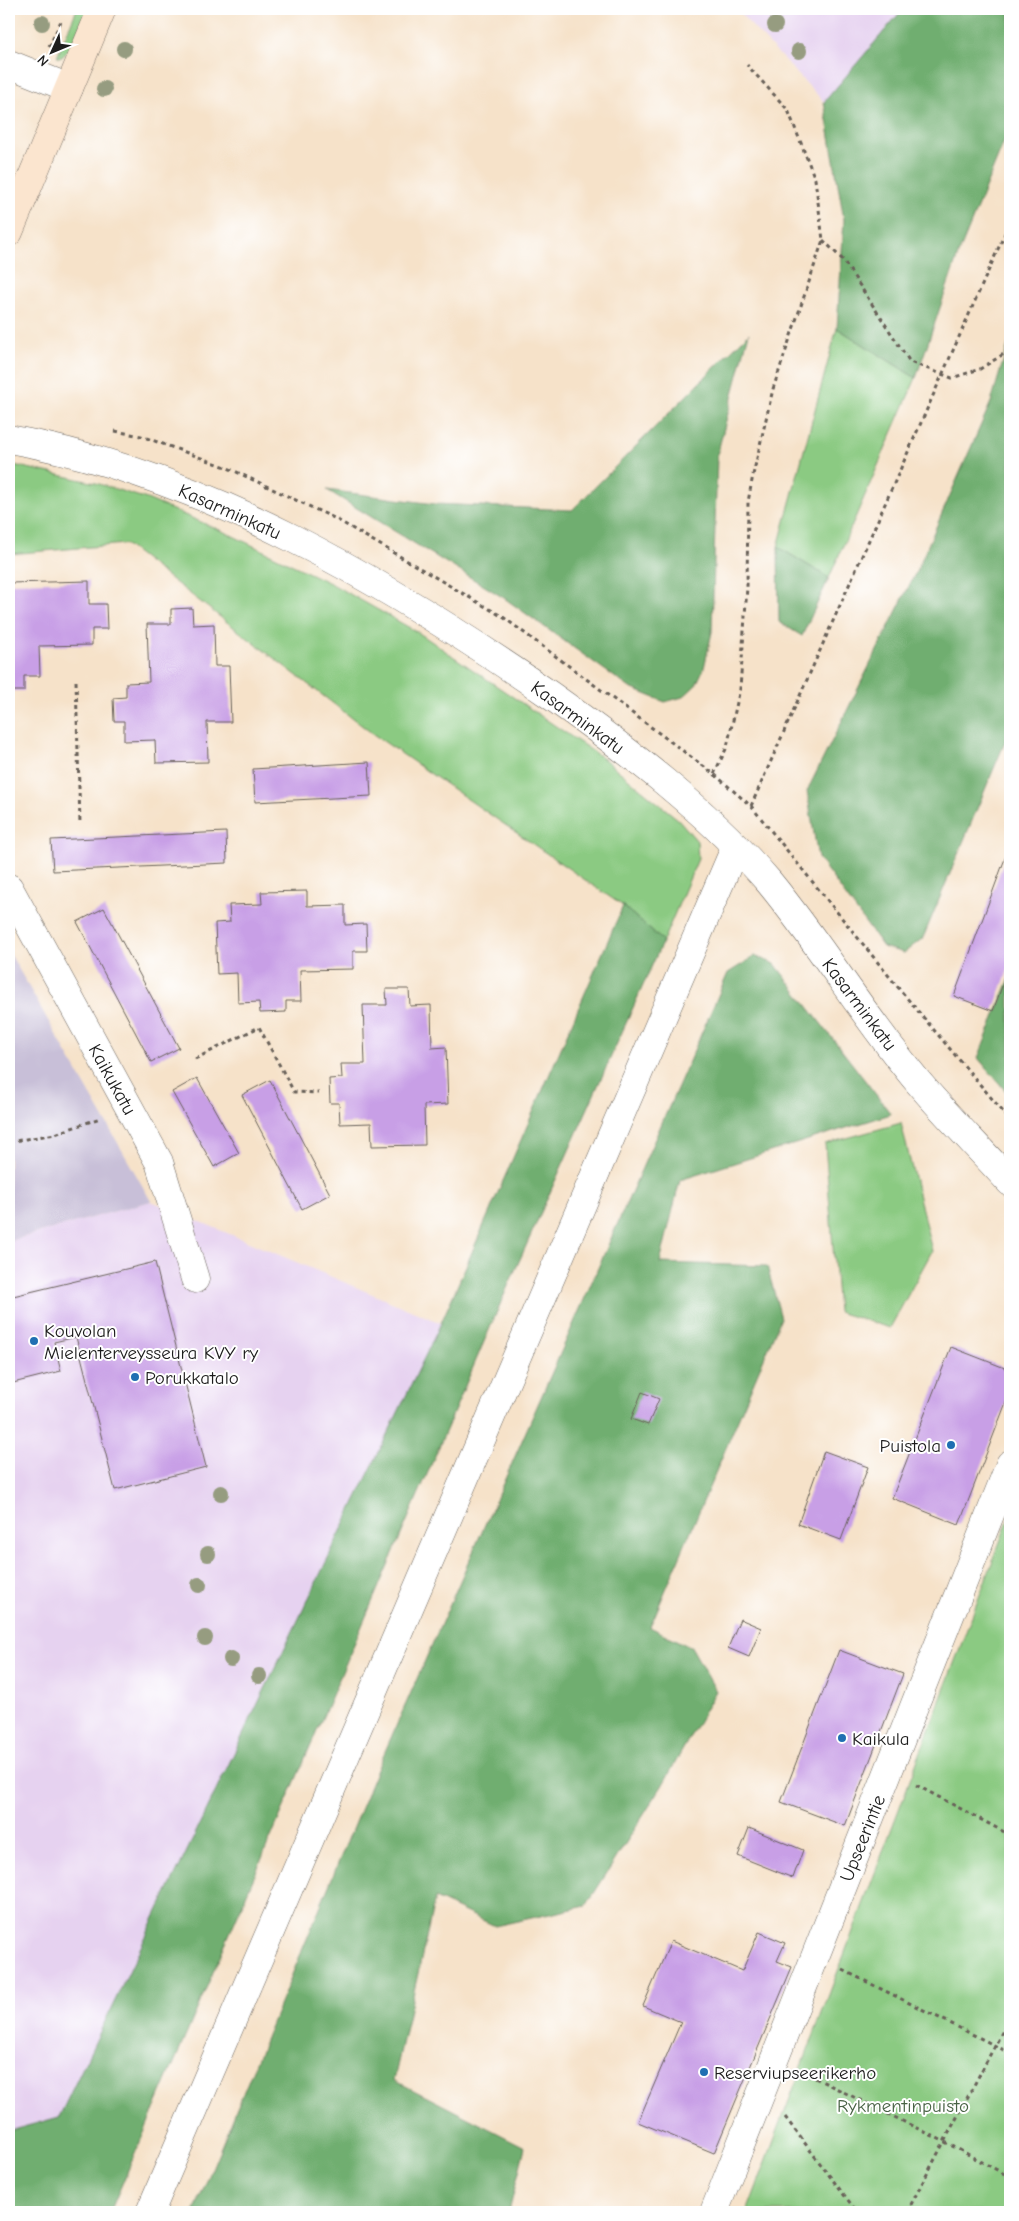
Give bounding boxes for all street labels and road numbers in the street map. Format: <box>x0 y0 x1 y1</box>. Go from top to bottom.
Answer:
street label: Kasarminkatu <box>175 480 284 544</box>
street label: Kasarminkatu <box>526 677 628 759</box>
street label: Kasarminkatu <box>817 954 901 1055</box>
street label: Kaikukatu <box>84 1040 141 1119</box>
street label: Upseerintie <box>836 1792 890 1885</box>

